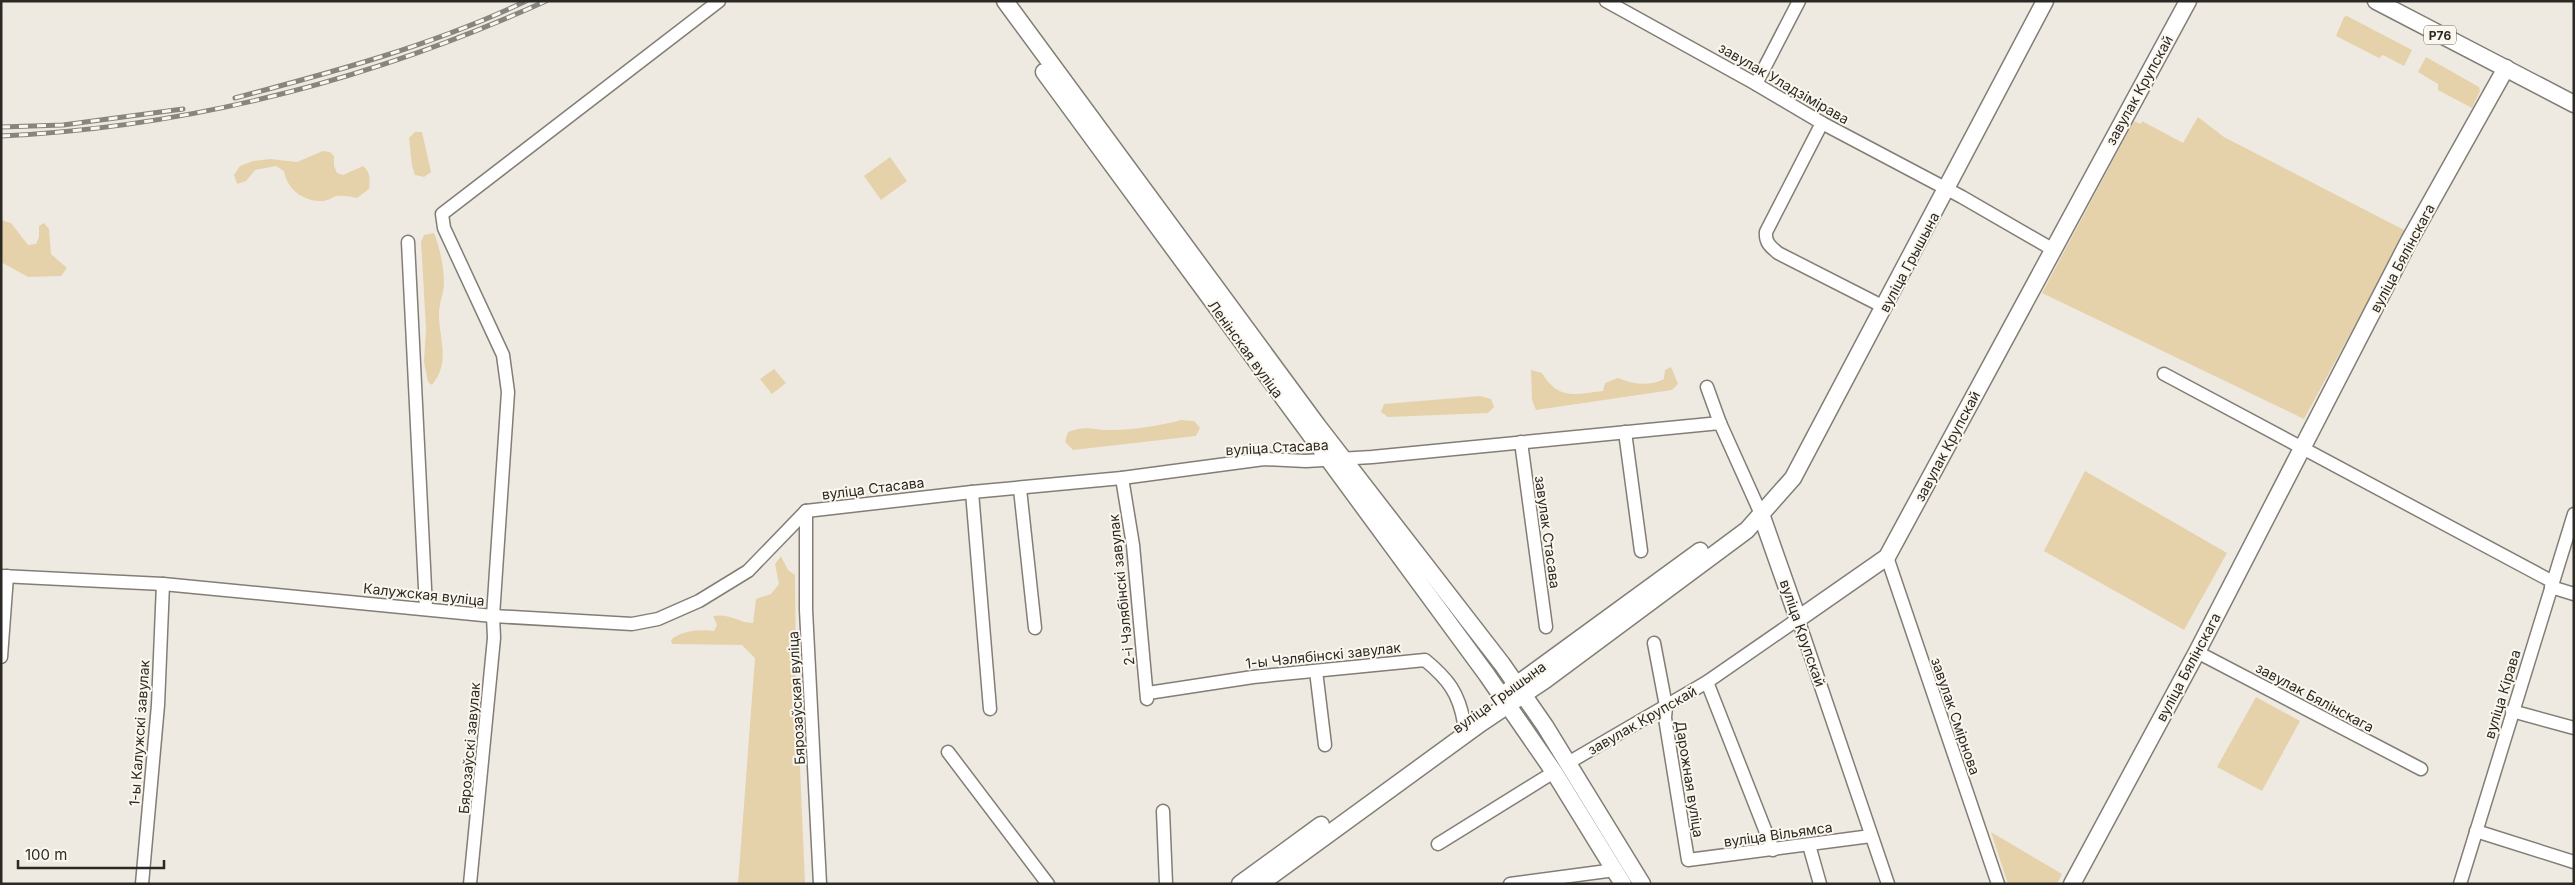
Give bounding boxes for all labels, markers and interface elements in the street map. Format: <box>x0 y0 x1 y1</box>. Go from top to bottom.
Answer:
road number: Р76 <box>2424 26 2456 44</box>
street label: завулак Крупскай <box>2102 32 2176 148</box>
street label: завулак Уладзімірава <box>1716 39 1852 127</box>
street label: вуліца Бялінскага <box>2366 201 2438 315</box>
street label: вуліца Грышына <box>1875 209 1943 315</box>
street label: Ленінская вуліца <box>1205 297 1287 401</box>
street label: завулак Крупскай <box>1911 388 1983 504</box>
street label: вуліца Стасава <box>1225 436 1329 458</box>
street label: вуліца Стасава <box>821 473 925 503</box>
street label: завулак Стасава <box>1532 474 1564 590</box>
street label: 2-і Чэлябінскі завулак <box>1105 513 1137 667</box>
street label: вуліца Крупскай <box>1777 577 1829 689</box>
street label: Калужская вуліца <box>362 579 486 609</box>
street label: вуліца Бялінскага <box>2152 610 2224 724</box>
street label: Бярозаўская вуліца <box>784 631 808 765</box>
street label: 1-ы Чэлябінскі завулак <box>1244 638 1402 672</box>
street label: вуліца Кірава <box>2480 647 2524 741</box>
street label: завулак Смірнова <box>1928 655 1984 777</box>
street label: вуліца Грышына <box>1449 658 1549 736</box>
street label: 1-ы Калужскі завулак <box>125 659 153 807</box>
street label: завулак Бялінскага <box>2253 659 2377 735</box>
street label: Бярозаўскі завулак <box>455 681 483 815</box>
street label: завулак Крупскай <box>1585 682 1699 758</box>
street label: Дарожная вуліца <box>1672 719 1708 839</box>
street label: вуліца Вільямса <box>1722 818 1834 850</box>
scale bar <box>18 838 164 870</box>
text: 100 m <box>25 845 67 864</box>

